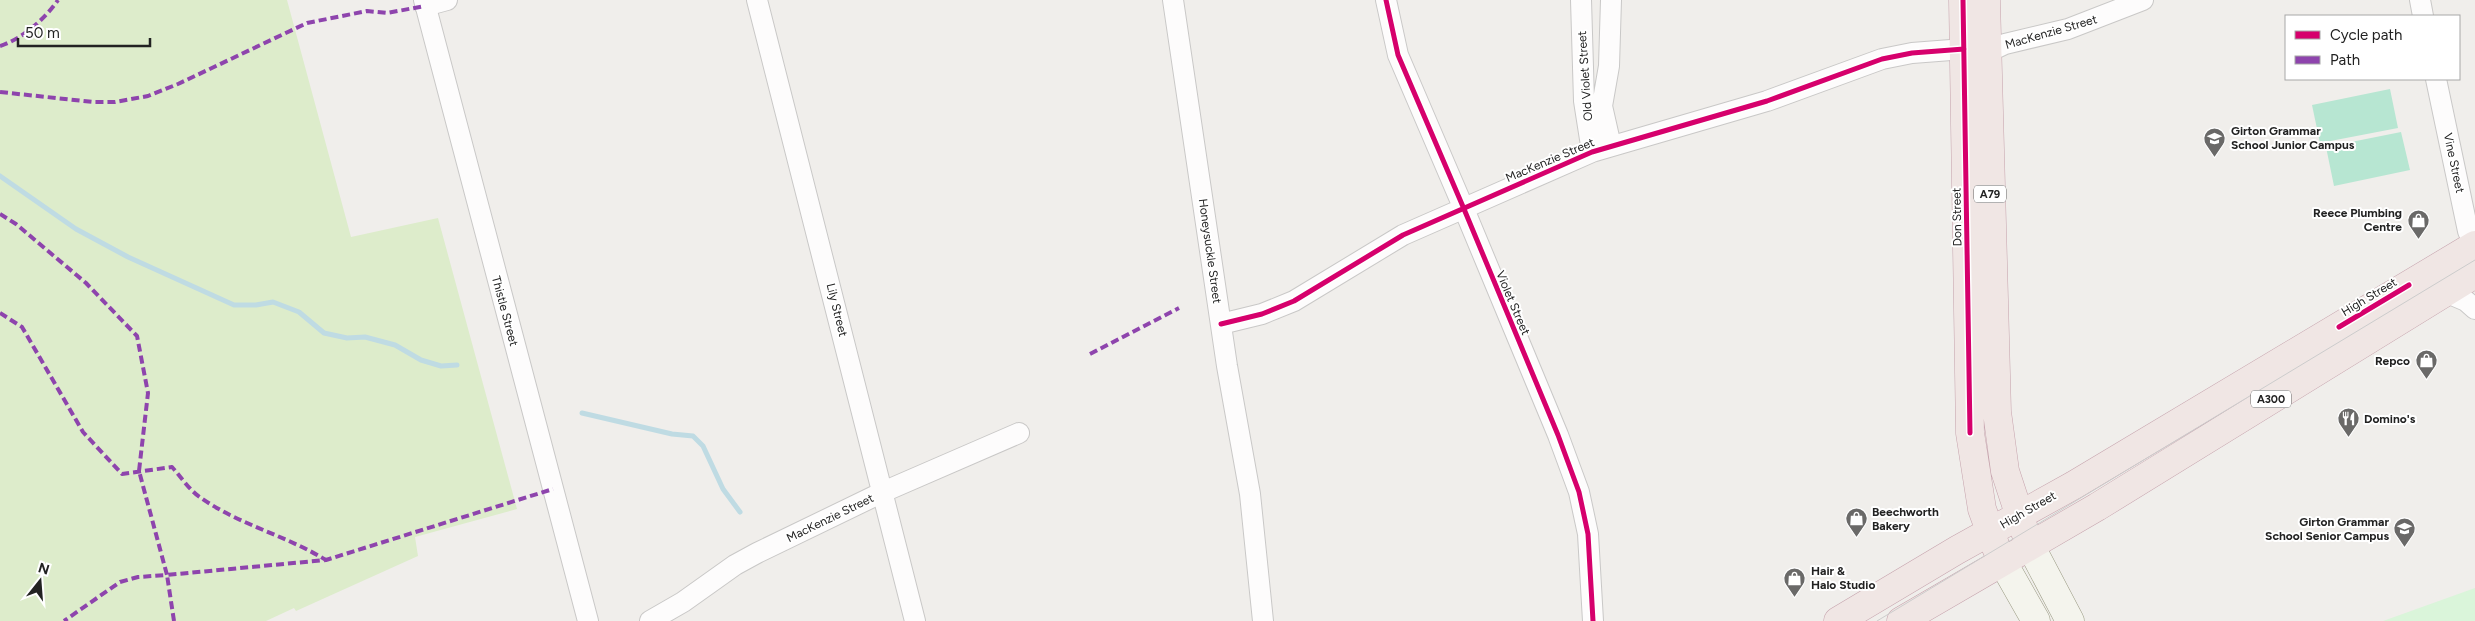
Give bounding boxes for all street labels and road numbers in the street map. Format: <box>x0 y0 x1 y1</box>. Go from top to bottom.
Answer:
street label: MacKenzie Street <box>2003 12 2099 52</box>
street label: Old Violet Street <box>1575 30 1595 122</box>
street label: Vine Street <box>2441 132 2467 195</box>
street label: MacKenzie Street <box>1504 135 1597 185</box>
road number: A79 <box>1974 185 2006 202</box>
street label: Don Street <box>1949 187 1965 246</box>
street label: Honeysuckle Street <box>1196 198 1224 305</box>
street label: Violet Street <box>1493 269 1533 338</box>
street label: Thistle Street <box>489 274 521 348</box>
street label: High Street <box>2339 275 2400 319</box>
street label: Lily Street <box>824 282 851 339</box>
road number: A300 <box>2251 390 2291 408</box>
street label: High Street <box>1998 488 2059 532</box>
street label: MacKenzie Street <box>784 491 876 545</box>

